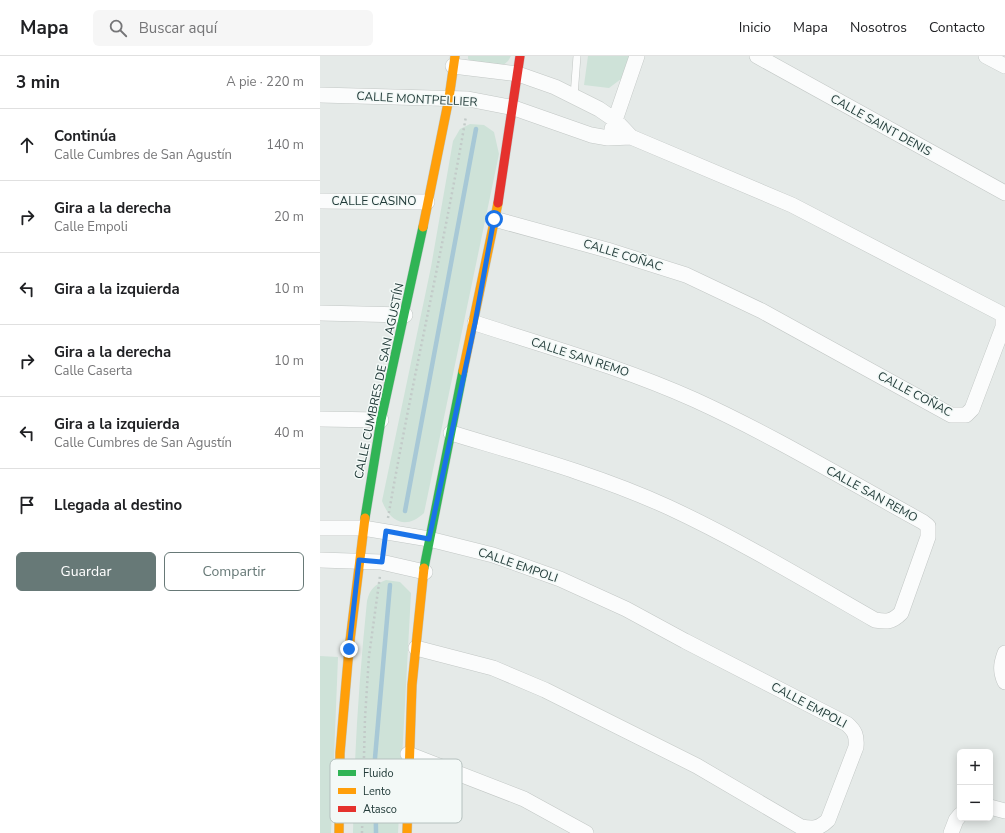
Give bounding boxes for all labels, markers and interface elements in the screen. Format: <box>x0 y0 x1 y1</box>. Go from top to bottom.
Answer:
search box <box>93 10 373 46</box>
text: Mapa <box>20 15 69 41</box>
icon: search <box>107 17 129 39</box>
text: Buscar aquí <box>139 18 217 38</box>
text: Inicio <box>739 18 771 37</box>
text: Mapa <box>793 18 828 37</box>
text: Nosotros <box>850 18 907 37</box>
text: Contacto <box>929 18 985 37</box>
text: 3 min <box>16 71 60 94</box>
text: A pie · 220 m <box>226 73 304 91</box>
street label: CALLE MONTPELLIER <box>356 88 478 110</box>
street label: CALLE SAINT DENIS <box>828 91 934 159</box>
text: Continúa <box>54 126 116 146</box>
icon: ahead <box>16 134 38 156</box>
text: 140 m <box>266 136 304 154</box>
text: Calle Cumbres de San Agustín <box>54 146 232 164</box>
street label: CALLE CASINO <box>332 193 416 209</box>
text: Gira a la derecha <box>54 198 171 218</box>
icon: right <box>16 206 38 228</box>
text: 20 m <box>274 208 304 226</box>
route start <box>485 210 503 228</box>
text: Calle Empoli <box>54 218 128 236</box>
street label: CALLE COÑAC <box>581 235 665 275</box>
icon: left <box>16 278 38 300</box>
text: Gira a la izquierda <box>54 279 180 299</box>
text: 10 m <box>274 280 304 298</box>
street label: CALLE CUMBRES DE SAN AGUSTÍN <box>350 282 408 480</box>
street label: CALLE SAN REMO <box>529 334 631 380</box>
text: Gira a la derecha <box>54 342 171 362</box>
icon: right <box>16 350 38 372</box>
text: 10 m <box>274 352 304 370</box>
text: Calle Caserta <box>54 362 132 380</box>
street label: CALLE COÑAC <box>875 368 955 420</box>
text: Gira a la izquierda <box>54 414 180 434</box>
icon: left <box>16 422 38 444</box>
text: 40 m <box>274 424 304 442</box>
text: Calle Cumbres de San Agustín <box>54 434 232 452</box>
street label: CALLE SAN REMO <box>823 462 921 526</box>
icon: arrive <box>16 494 38 516</box>
text: Llegada al destino <box>54 495 182 515</box>
street label: CALLE EMPOLI <box>476 544 560 586</box>
button: Guardar <box>16 552 156 591</box>
button: Compartir <box>164 552 304 591</box>
route end <box>340 640 358 658</box>
street label: CALLE EMPOLI <box>768 678 850 732</box>
map controls <box>957 749 993 821</box>
button: + <box>957 749 993 785</box>
legend <box>330 759 462 823</box>
text: Fluido <box>363 766 394 781</box>
text: Lento <box>363 784 391 799</box>
button: − <box>957 785 993 821</box>
text: Atasco <box>363 802 397 817</box>

